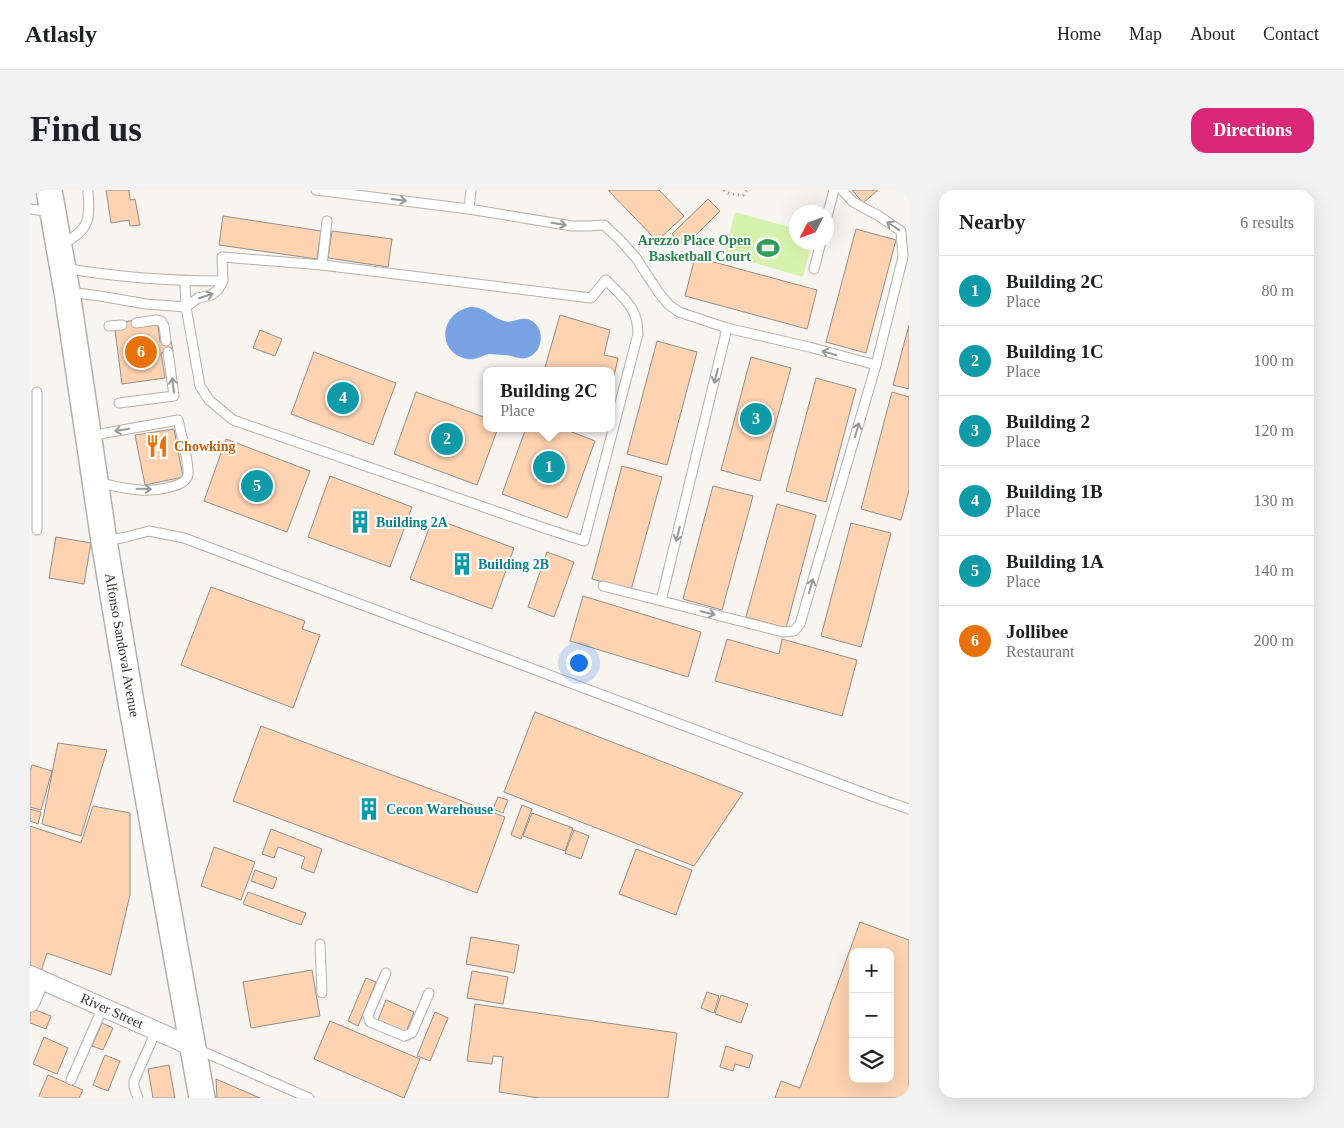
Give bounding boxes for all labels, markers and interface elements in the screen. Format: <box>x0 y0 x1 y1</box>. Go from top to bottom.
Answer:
text: Atlasly <box>25 21 97 47</box>
text: Home <box>1057 24 1101 44</box>
text: Map <box>1129 24 1162 44</box>
text: About <box>1190 24 1235 44</box>
text: Contact <box>1263 24 1319 44</box>
button: Directions <box>1191 108 1314 153</box>
text: Find us <box>30 110 142 149</box>
one-way arrow <box>390 195 406 205</box>
north arrow <box>789 205 834 250</box>
text: Nearby <box>959 210 1026 234</box>
text: 6 results <box>1240 214 1294 231</box>
one-way arrow <box>551 219 567 229</box>
one-way arrow <box>886 220 900 231</box>
place label: Arezzo Place Open Basketball Court <box>638 233 751 264</box>
sports icon: Arezzo Place Open Basketball Court <box>755 235 781 261</box>
text: Building 2C <box>1006 271 1104 292</box>
text: 1 <box>971 282 979 299</box>
text: 80 m <box>1262 282 1294 299</box>
one-way arrow <box>198 291 214 300</box>
text: Place <box>1006 293 1041 310</box>
pin: 6 <box>125 333 157 371</box>
text: Building 1C <box>1006 341 1104 362</box>
one-way arrow <box>822 347 838 357</box>
text: 2 <box>971 352 979 369</box>
text: 100 m <box>1254 352 1294 369</box>
text: Place <box>1006 363 1041 380</box>
popup <box>483 367 615 432</box>
one-way arrow <box>711 367 720 383</box>
one-way arrow <box>167 377 177 393</box>
pin: 4 <box>327 379 359 417</box>
text: Building 2C <box>500 380 598 401</box>
pin: 3 <box>740 400 772 438</box>
text: Place <box>500 402 535 419</box>
text: Building 2 <box>1006 411 1090 432</box>
pin: 2 <box>431 420 463 458</box>
text: 3 <box>971 422 979 439</box>
text: 120 m <box>1254 422 1294 439</box>
one-way arrow <box>852 423 862 439</box>
one-way arrow <box>114 426 130 436</box>
restaurant icon: Chowking <box>144 433 170 459</box>
text: Place <box>1006 433 1041 450</box>
place label: Chowking <box>174 439 235 454</box>
pin: 1 <box>533 448 565 486</box>
pin: 5 <box>241 467 273 505</box>
text: Building 1B <box>1006 481 1103 502</box>
one-way arrow <box>135 484 151 494</box>
text: 4 <box>971 492 979 509</box>
text: 130 m <box>1254 492 1294 509</box>
text: Place <box>1006 503 1041 520</box>
building icon: Building 2A <box>347 509 373 535</box>
place label: Building 2A <box>376 515 449 530</box>
one-way arrow <box>672 525 682 541</box>
building icon: Building 2B <box>449 551 475 577</box>
text: Building 1A <box>1006 551 1104 572</box>
place label: Building 2B <box>478 557 549 572</box>
text: 5 <box>971 562 979 579</box>
text: 140 m <box>1254 562 1294 579</box>
street label: Alfonso Sandoval Avenue <box>102 572 142 718</box>
text: Place <box>1006 573 1041 590</box>
one-way arrow <box>806 579 816 595</box>
one-way arrow <box>700 609 716 618</box>
text: Jollibee <box>1006 621 1068 642</box>
text: 6 <box>971 632 979 649</box>
text: 200 m <box>1254 632 1294 649</box>
text: Restaurant <box>1006 643 1074 660</box>
your location <box>566 650 592 676</box>
building icon: Cecon Warehouse <box>356 796 382 822</box>
place label: Cecon Warehouse <box>386 802 493 817</box>
map controls <box>849 948 894 1083</box>
button: + <box>849 948 894 993</box>
street label: River Street <box>78 990 146 1032</box>
button: − <box>849 993 894 1038</box>
button: layers <box>849 1038 894 1083</box>

